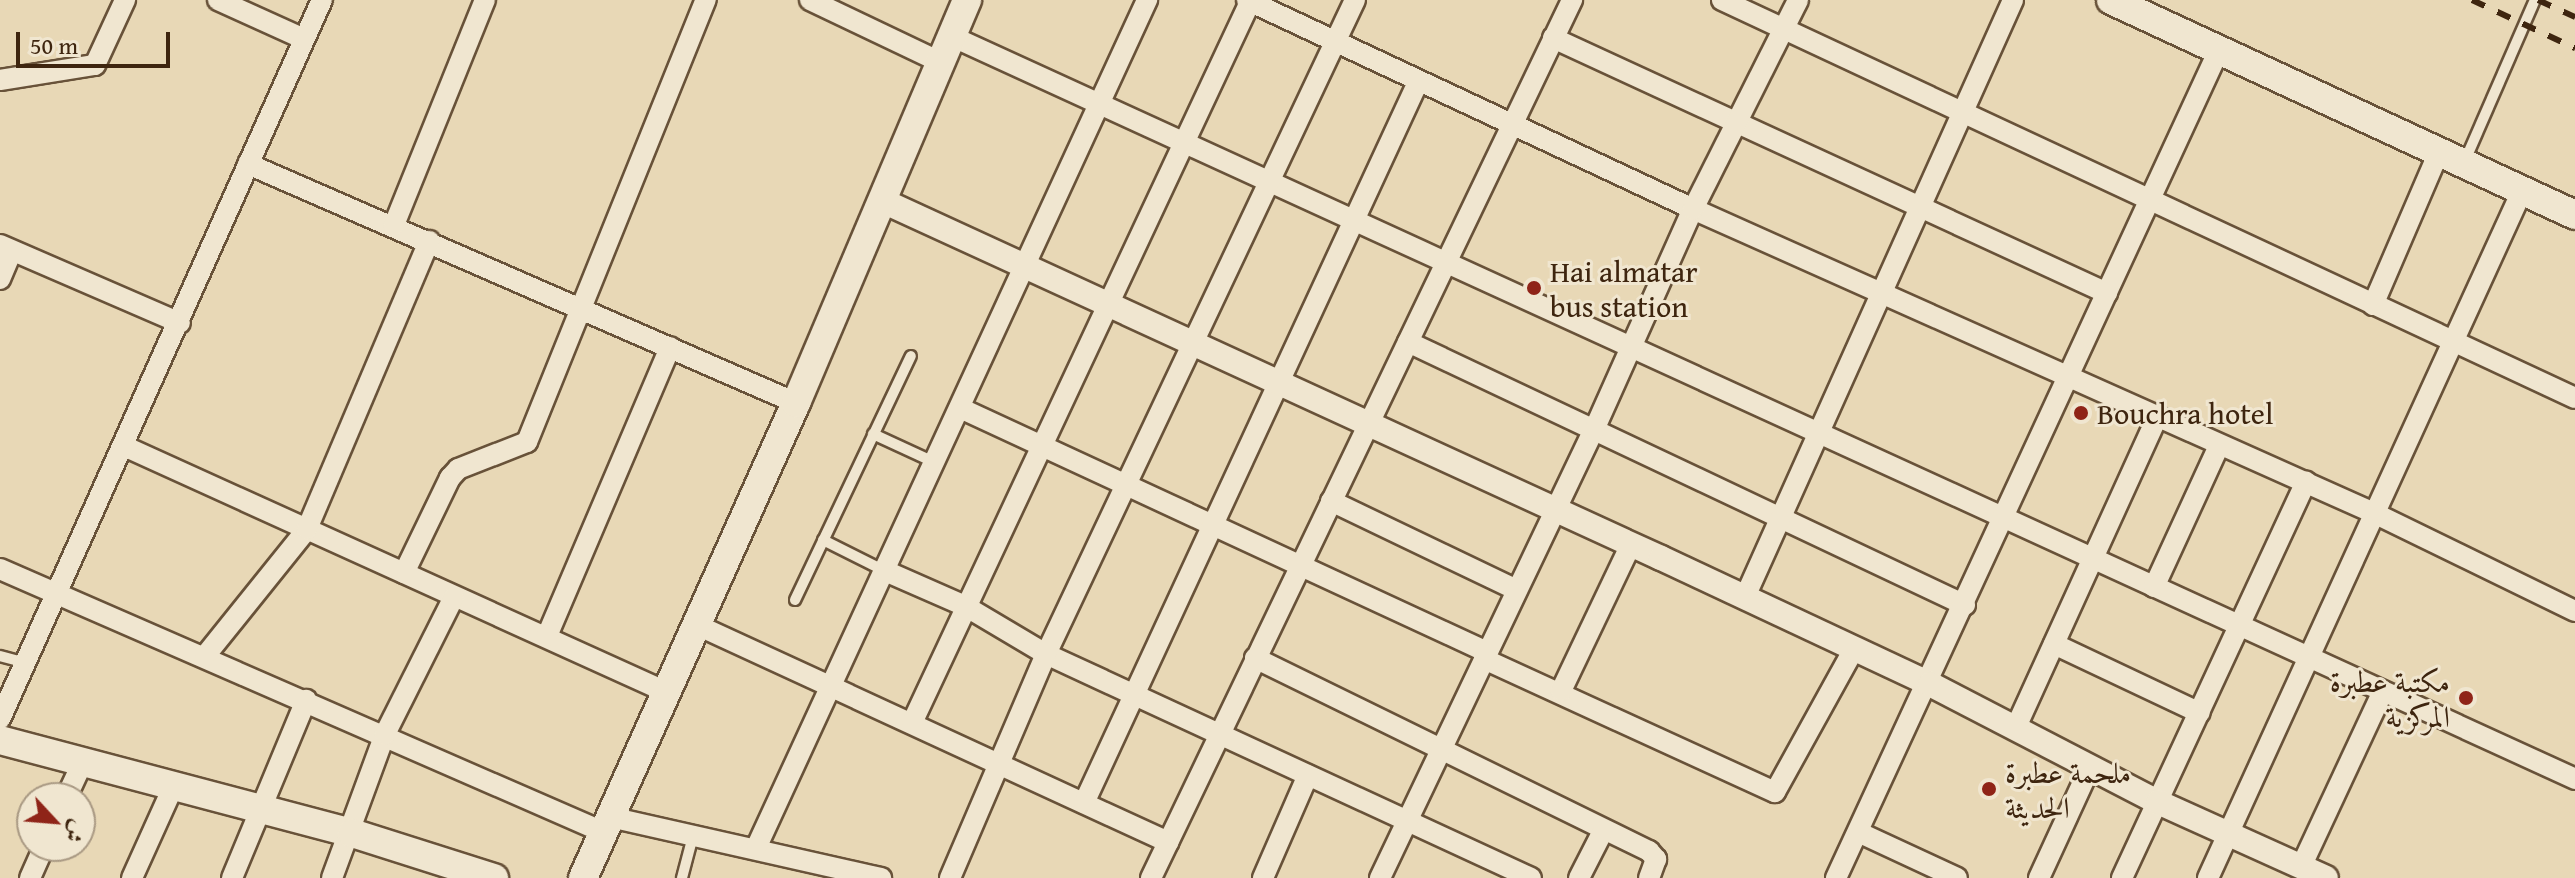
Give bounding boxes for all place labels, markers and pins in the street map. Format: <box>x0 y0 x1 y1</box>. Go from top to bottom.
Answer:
place label: Hai almatar bus station <box>1550 253 1698 324</box>
marker: Hai almatar bus station <box>1525 279 1543 297</box>
place label: Bouchra hotel <box>2097 395 2273 431</box>
marker: Bouchra hotel <box>2072 404 2090 422</box>
place label: مكتبة عطبرة المركزية <box>2330 663 2450 734</box>
marker: مكتبة عطبرة المركزية <box>2457 689 2475 707</box>
place label: ملحمة عطبرة الحديثة <box>2005 754 2131 824</box>
marker: ملحمة عطبرة الحديثة <box>1980 780 1998 798</box>

